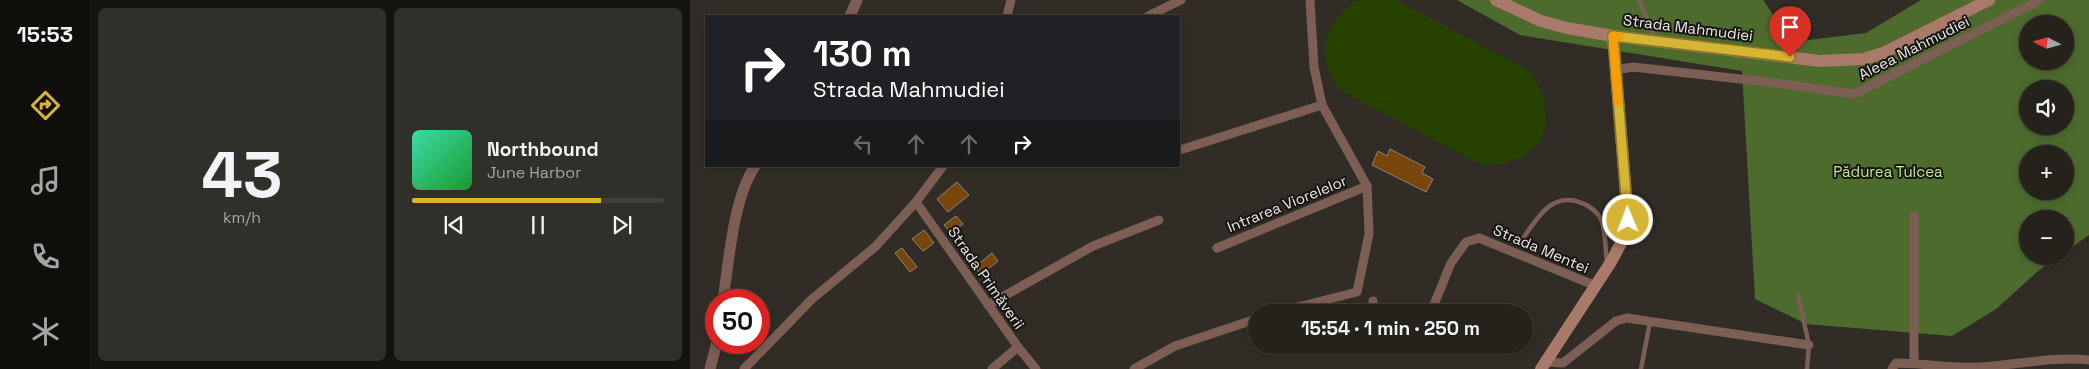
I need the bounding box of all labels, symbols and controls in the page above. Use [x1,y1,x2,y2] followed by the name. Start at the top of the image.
[1769,6,1811,57] pin
[1622,10,1754,45] street label: Strada Mahmudiei
[1855,11,1972,84] street label: Aleea Mahmudiei
[1776,13,1804,41] icon: arrive
[2019,15,2074,70] north arrow
[2019,15,2074,265] map controls
[17,20,73,48] text: 15:53
[813,32,912,76] text: 130 m
[730,35,795,100] icon: right
[813,75,1005,103] text: Strada Mahmudiei
[2019,80,2074,135] button: sound
[28,88,63,123] icon: directions
[849,130,877,158] icon: left
[902,130,930,158] icon: ahead
[955,130,983,158] icon: ahead
[1008,130,1036,158] icon: right
[202,133,282,216] text: 43
[487,137,599,162] text: Northbound
[2019,145,2074,200] button: +
[487,162,581,183] text: June Harbor
[1833,162,1943,181] park label: Pădurea Tulcea
[28,163,63,198] icon: music
[1224,171,1350,236] street label: Intrarea Viorelelor
[1601,193,1653,245] position arrow
[223,207,261,228] text: km/h
[2019,210,2074,265] button: −
[440,211,468,239] icon: previous
[524,211,552,239] icon: pause
[608,211,636,239] icon: next
[1490,220,1592,277] street label: Strada Mentei
[944,223,1029,333] street label: Strada Primăverii
[28,239,63,274] icon: phone
[705,289,770,354] speed limit sign: 50
[28,314,63,349] icon: climate
[1301,316,1480,341] text: 15:54 · 1 min · 250 m

